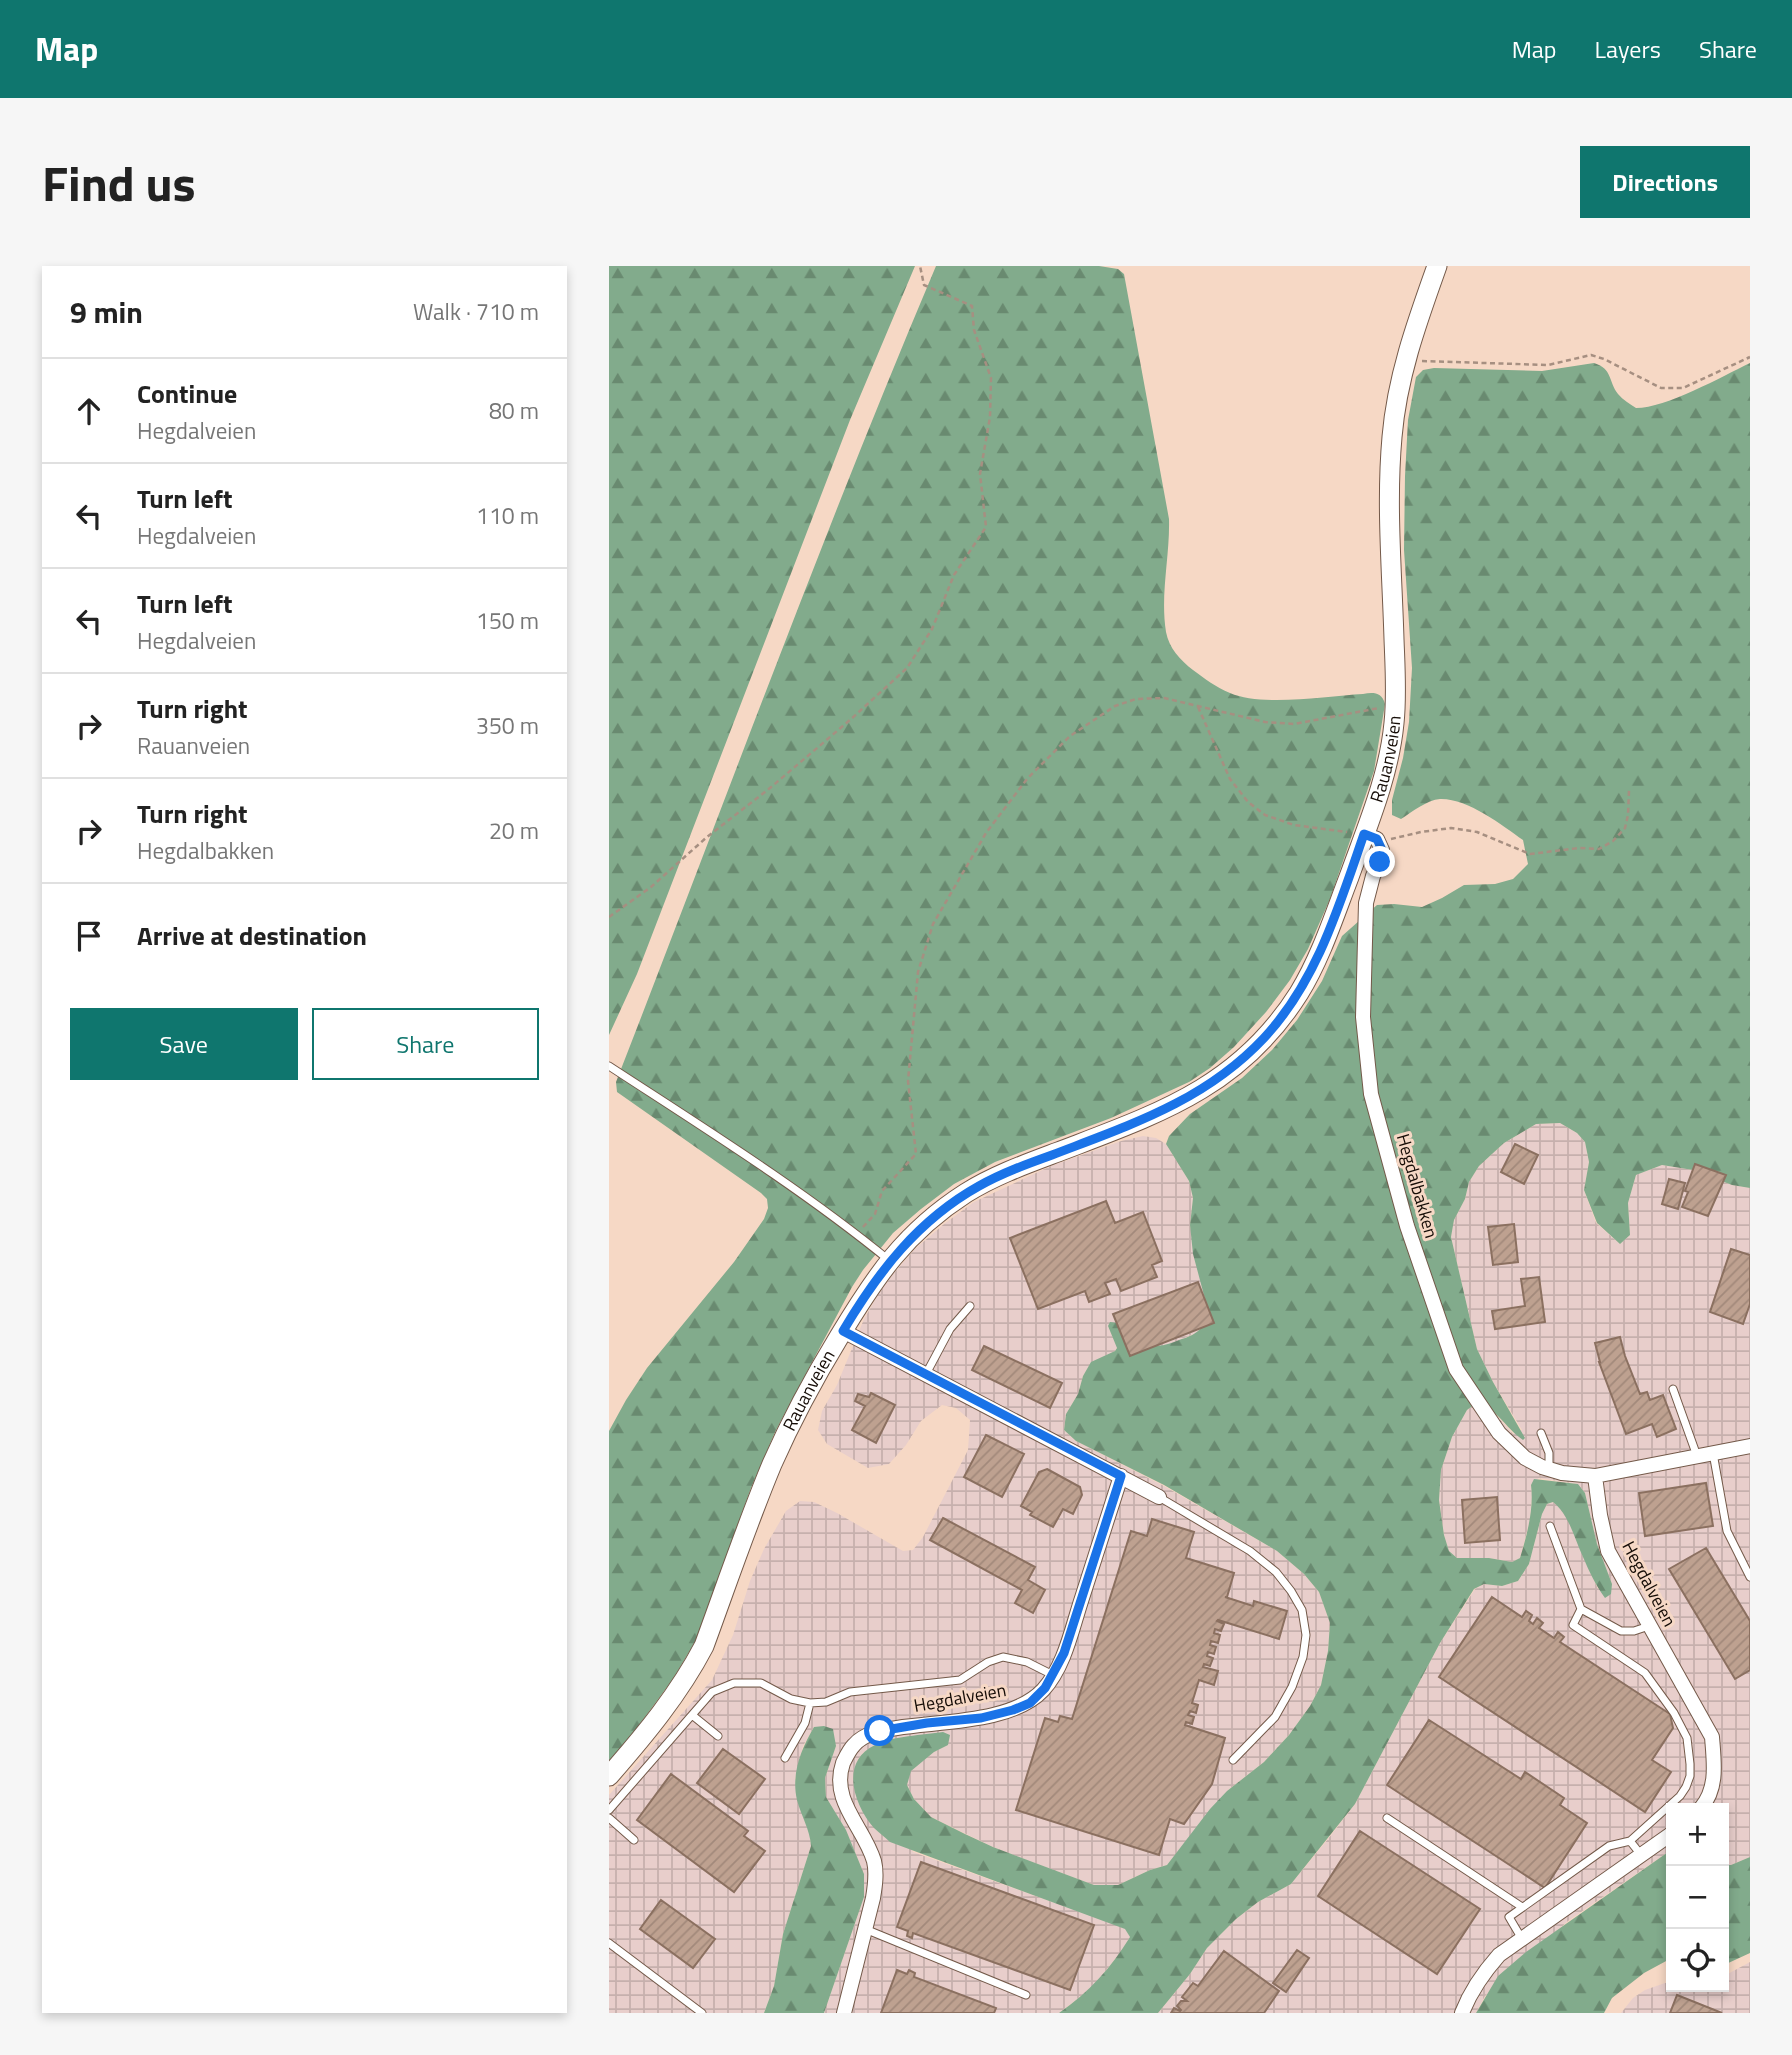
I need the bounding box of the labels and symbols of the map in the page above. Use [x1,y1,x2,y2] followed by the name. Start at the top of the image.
[1363,714,1408,806] street label: Rauanveien
[1364,846,1395,877] route end
[1390,1131,1445,1241] street label: Hegdalbakken
[775,1345,841,1435] street label: Rauanveien
[1616,1536,1683,1631] street label: Hegdalveien
[912,1676,1008,1719] street label: Hegdalveien
[864,1715,895,1746] route start

